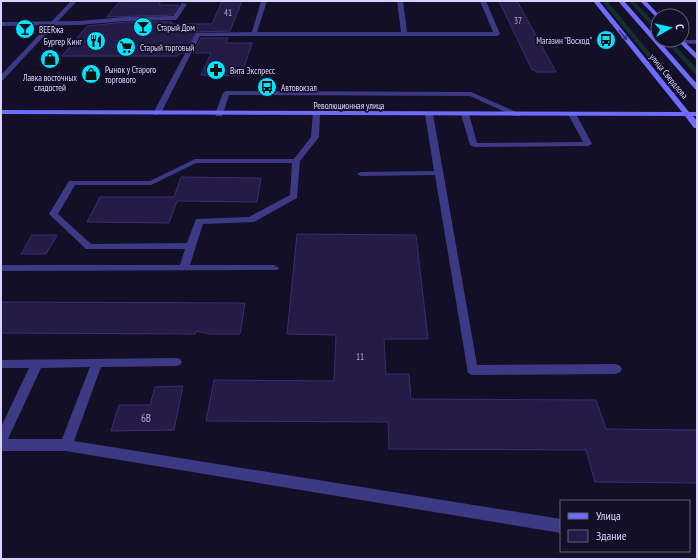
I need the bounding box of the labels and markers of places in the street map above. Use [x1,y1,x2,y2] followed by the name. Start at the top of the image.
[132,16,154,38] bar icon: Старый Дом
[14,18,36,40] bar icon: BEERжа
[157,22,195,33] place label: Старый Дом
[39,24,64,35] place label: BEERжа
[595,29,617,51] bus stop icon: Магазин "Восход"
[85,30,107,52] restaurant icon: Бургер Кинг
[536,35,592,46] place label: Магазин "Восход"
[44,36,82,47] place label: Бургер Кинг
[115,36,137,58] supermarket icon: Старый торговый
[140,42,194,53] place label: Старый торговый
[39,48,61,70] shop icon: Лавка восточных сладостей
[205,59,227,81] pharmacy icon: Вита Экспресс
[80,63,102,85] shop icon: Рынок у Старого торгового
[105,64,156,85] place label: Рынок у Старого торгового
[230,65,276,76] place label: Вита Экспресс
[22,72,77,93] place label: Лавка восточных сладостей
[256,76,278,98] bus stop icon: Автовокзал
[281,82,317,93] place label: Автовокзал

